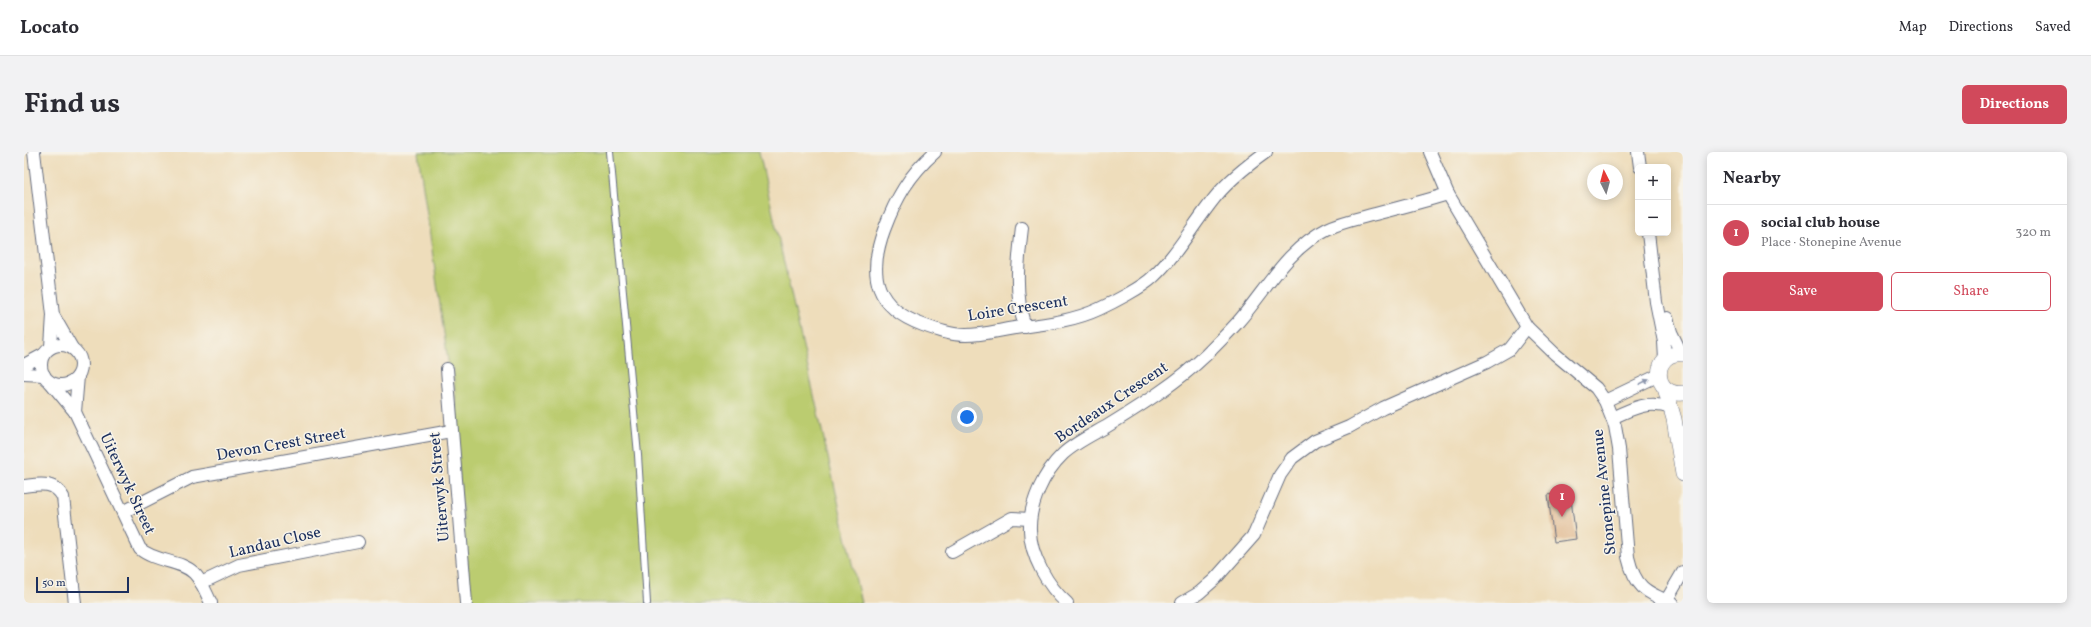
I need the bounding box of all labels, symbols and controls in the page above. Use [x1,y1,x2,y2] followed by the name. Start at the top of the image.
[20,15,79,41] text: Locato
[1899,18,1927,37] text: Map
[1949,18,2013,37] text: Directions
[2035,18,2071,37] text: Saved
[24,85,120,124] text: Find us
[1962,85,2067,124] button: Directions
[1587,164,1623,200] north arrow
[1635,164,1671,236] map controls
[1635,164,1671,200] button: +
[1723,167,1781,190] text: Nearby
[1635,200,1671,236] button: −
[1761,213,1880,234] text: social club house
[1733,224,1739,242] text: 1
[2016,224,2051,242] text: 320 m
[1761,234,1902,252] text: Place · Stonepine Avenue
[1723,272,1883,311] button: Save
[1891,272,2051,311] button: Share
[966,290,1070,328] street label: Loire Crescent
[1051,357,1173,449] street label: Bordeaux Crescent
[1638,379,1650,385] one-way arrow
[957,407,977,427] your location
[215,423,348,467] street label: Devon Crest Street
[1587,428,1623,556] street label: Stonepine Avenue
[94,429,160,539] street label: Uiterwyk Street
[424,431,456,543] street label: Uiterwyk Street
[1549,484,1575,517] pin: 1
[227,522,323,564] street label: Landau Close
[36,575,129,594] scale bar
[42,576,66,591] text: 50 m

